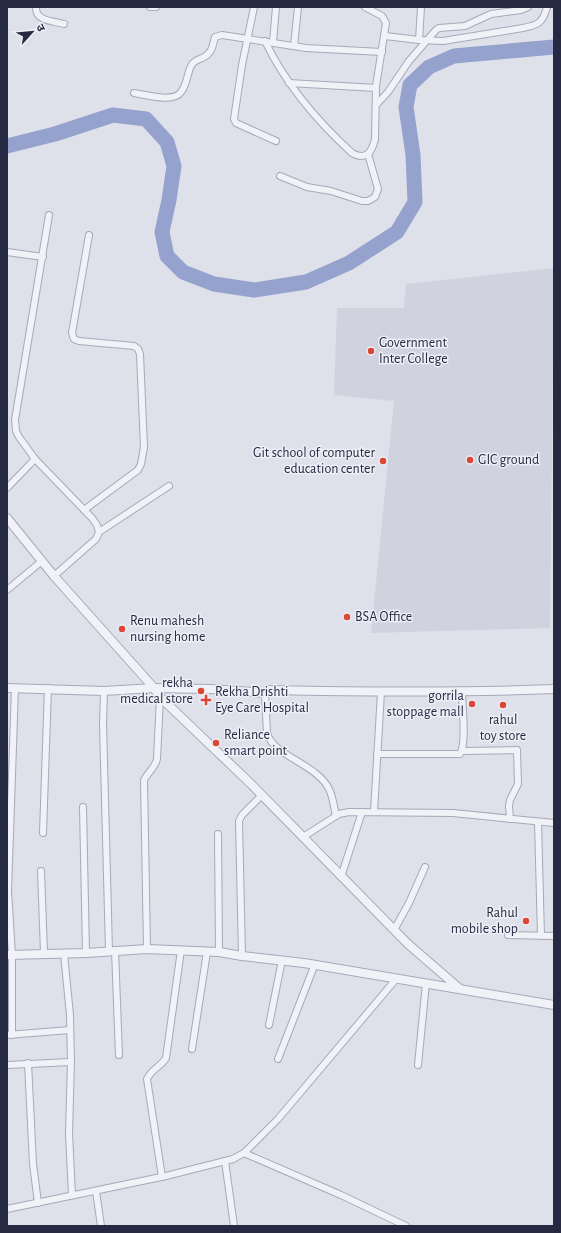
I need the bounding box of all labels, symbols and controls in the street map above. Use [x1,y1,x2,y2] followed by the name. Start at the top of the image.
[12,12,52,52] north arrow
[34,22,47,34] text: उ
[379,336,448,366] place label: Government Inter College
[366,346,376,356] marker: Government Inter College
[253,446,375,476] place label: Git school of computer education center
[478,453,539,467] place label: GIC ground
[465,455,475,465] marker: GIC ground
[378,456,388,466] marker: Git school of computer education center
[355,610,412,624] place label: BSA Office
[342,612,352,622] marker: BSA Office
[130,614,205,644] place label: Renu mahesh nursing home
[117,624,127,634] marker: Renu mahesh nursing home
[120,676,194,706] place label: rekha medical store
[215,685,309,715] place label: Rekha Drishti Eye Care Hospital
[196,686,206,696] marker: rekha medical store
[387,689,465,719] place label: gorrila stoppage mall
[200,694,212,706] marker: Rekha Drishti Eye Care Hospital
[467,699,477,709] marker: gorrila stoppage mall
[498,700,508,710] marker: rahul toy store
[480,713,526,743] place label: rahul toy store
[224,728,288,758] place label: Reliance smart point
[211,738,221,748] marker: Reliance smart point
[451,906,518,936] place label: Rahul mobile shop
[521,916,531,926] marker: Rahul mobile shop

